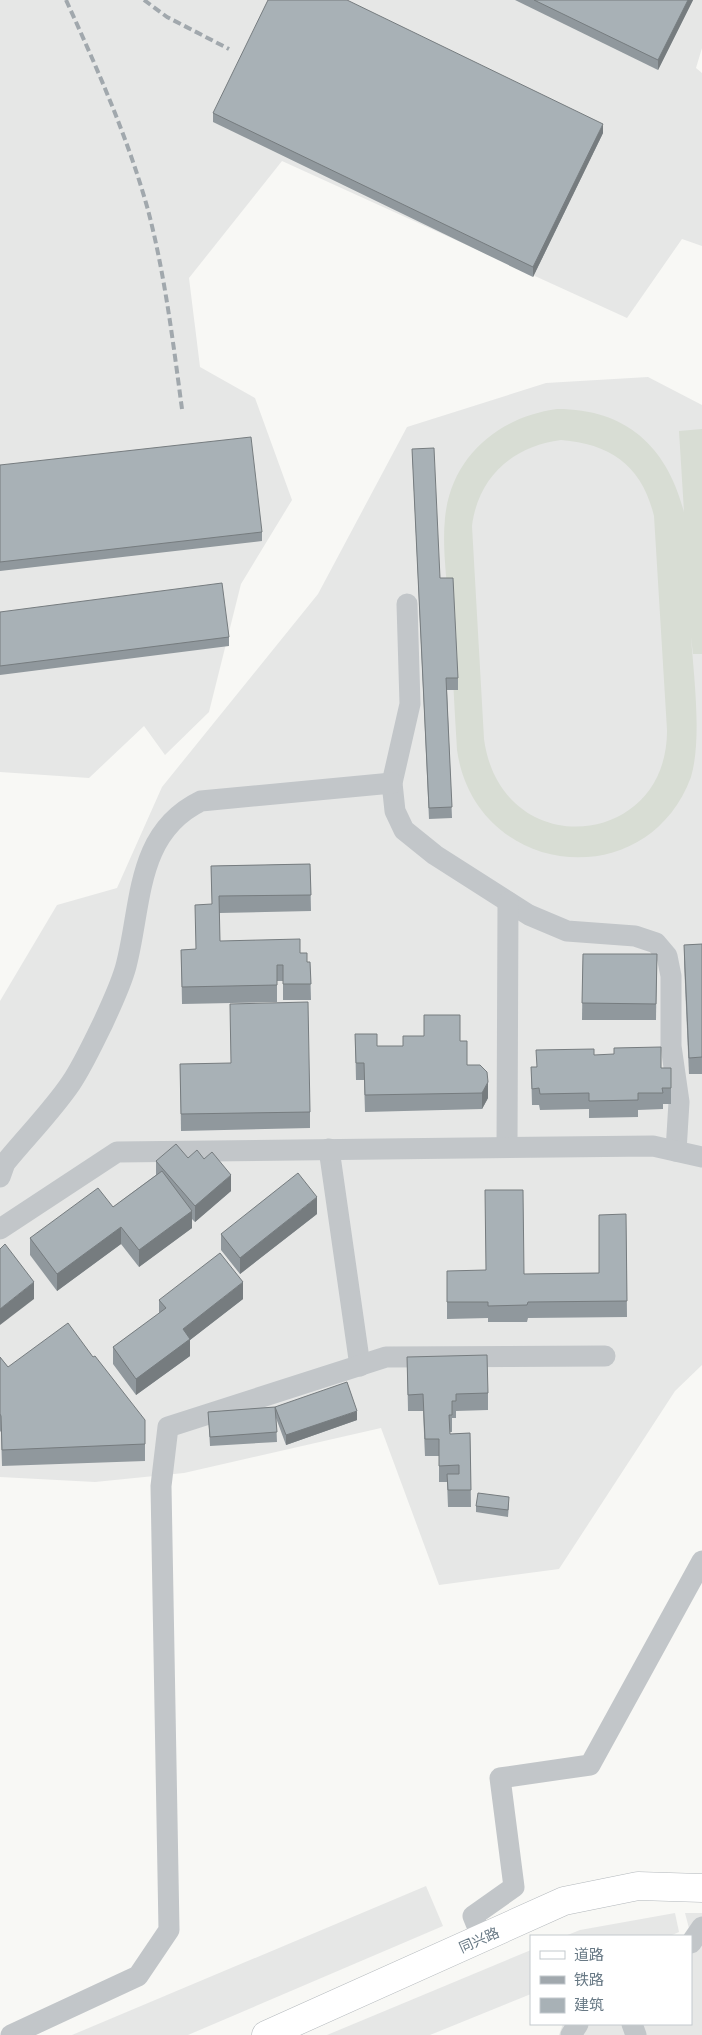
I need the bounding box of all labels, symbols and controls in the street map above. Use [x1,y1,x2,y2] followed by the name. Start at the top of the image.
[456,1923,502,1957] street label: 同兴路
[530,1935,692,2025] legend
[574,1945,604,1964] text: 道路
[574,1970,604,1989] text: 铁路
[574,1995,604,2014] text: 建筑

